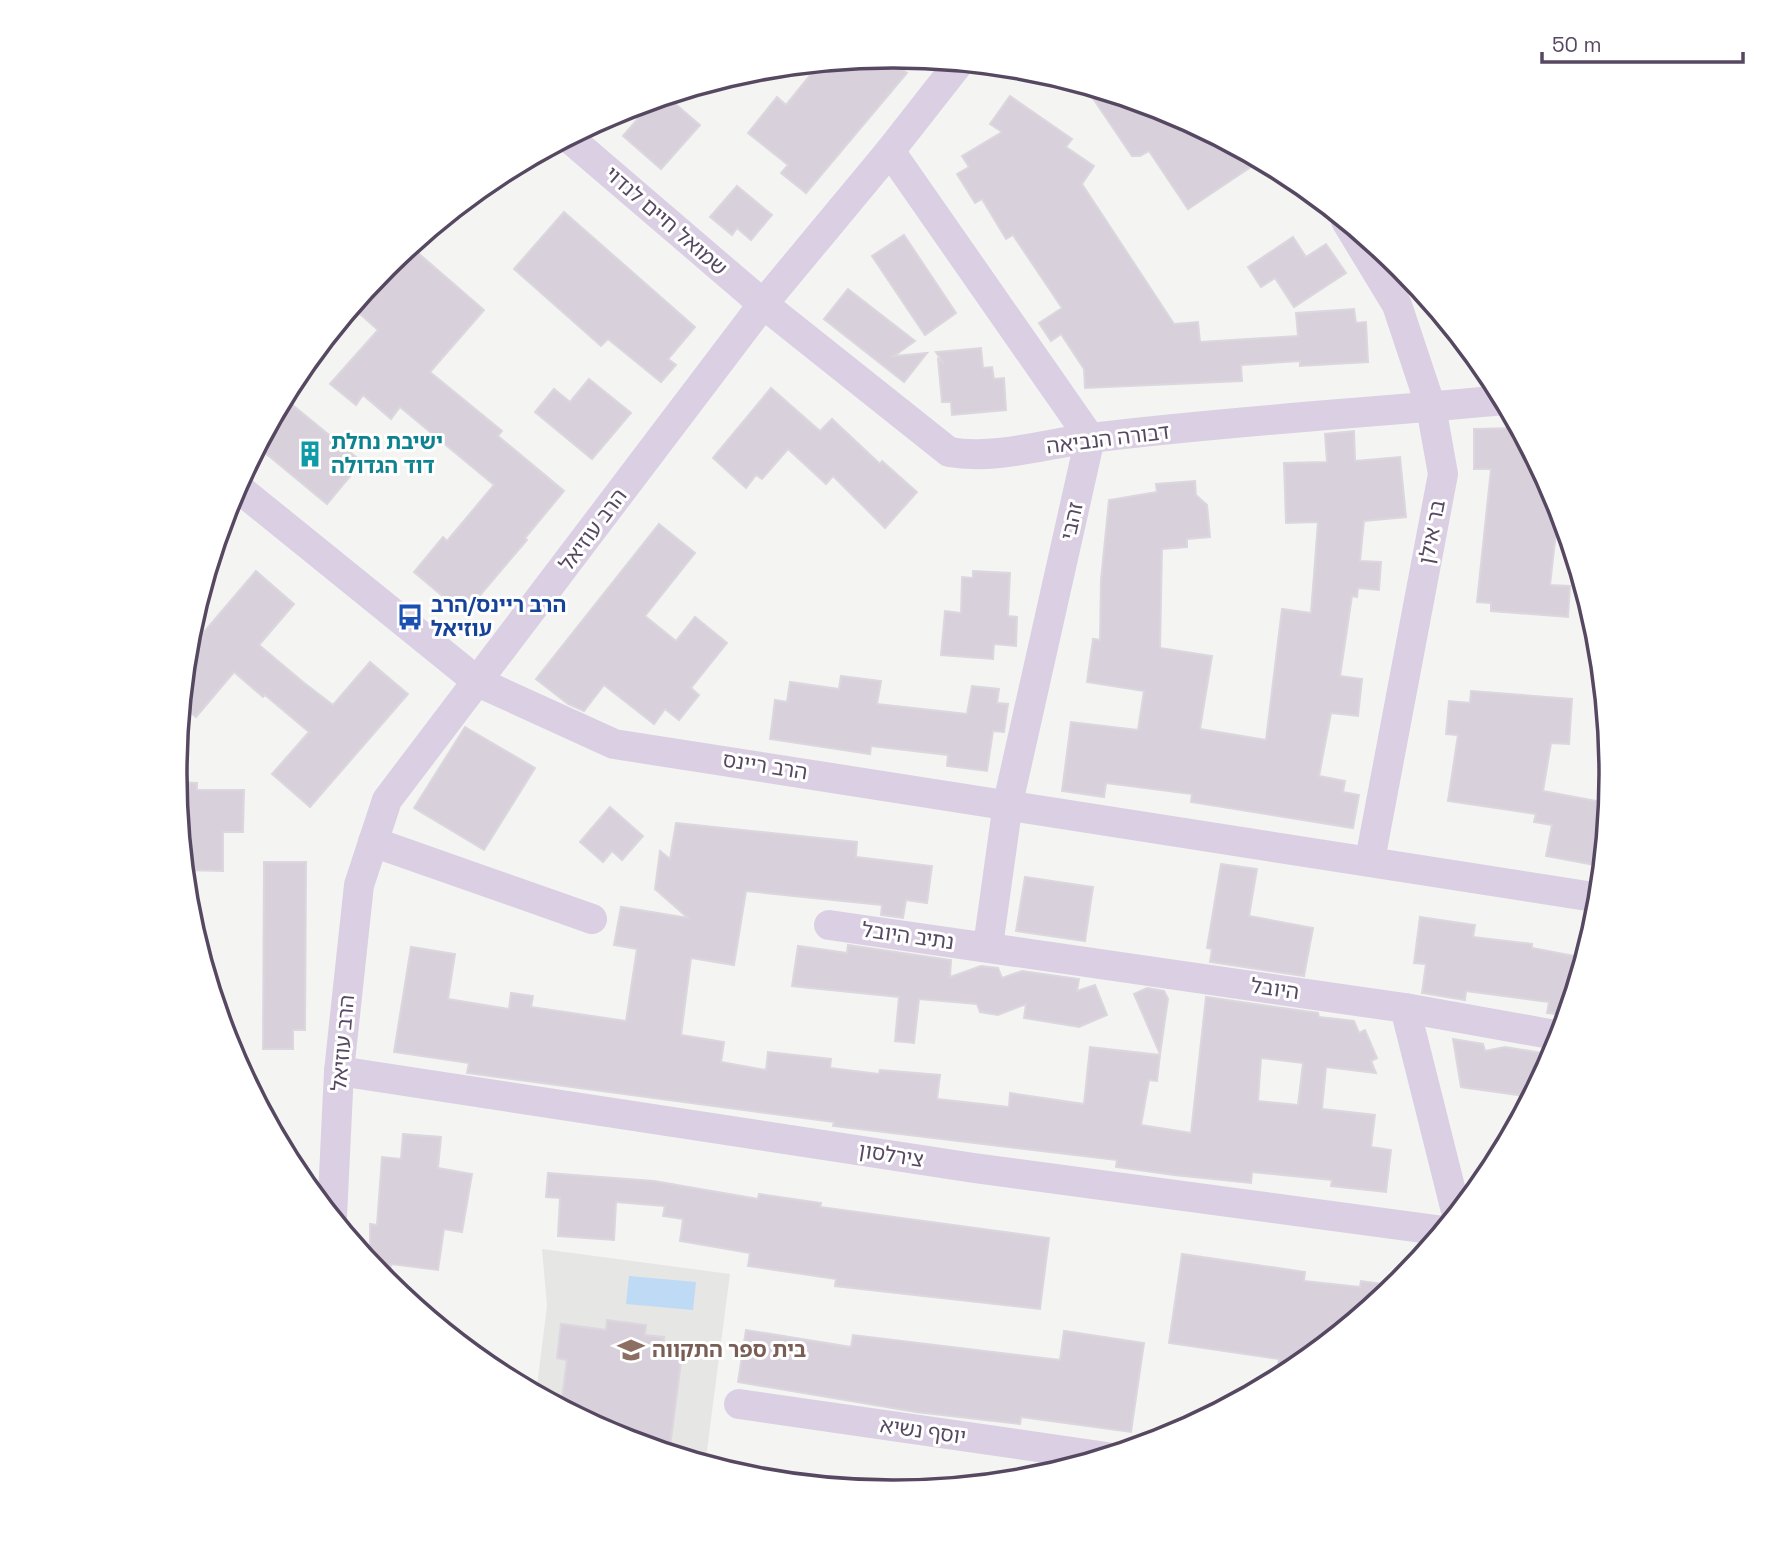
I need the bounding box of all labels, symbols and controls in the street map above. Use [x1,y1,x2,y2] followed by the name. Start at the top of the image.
[1542,21,1743,65] scale bar
[1552,31,1602,58] text: 50 m
[600,160,733,281] street label: שמואל חיים לנדוי
[1045,418,1171,459] street label: דבורה הנביאה
[331,428,443,479] place label: ישיבת נחלת דוד הגדולה
[295,439,325,469] building icon: ישיבת נחלת דוד הגדולה
[553,483,632,576] street label: הרב עוזיאל
[1412,498,1451,566] street label: בר אילן
[1054,499,1089,543] street label: זהבי
[431,591,566,642] place label: הרב ריינס/הרב עוזיאל
[395,602,425,632] bus stop icon: הרב ריינס/הרב עוזיאל
[721,745,809,786] street label: הרב ריינס
[860,916,956,955] street label: נתיב היובל
[1249,972,1301,1005] street label: היובל
[325,994,360,1092] street label: הרב עוזיאל
[857,1136,925,1173] street label: צירלסון
[616,1335,646,1365] school or university icon: בית ספר התקווה
[652,1336,806,1363] place label: בית ספר התקווה
[878,1411,968,1450] street label: יוסף נשיא

